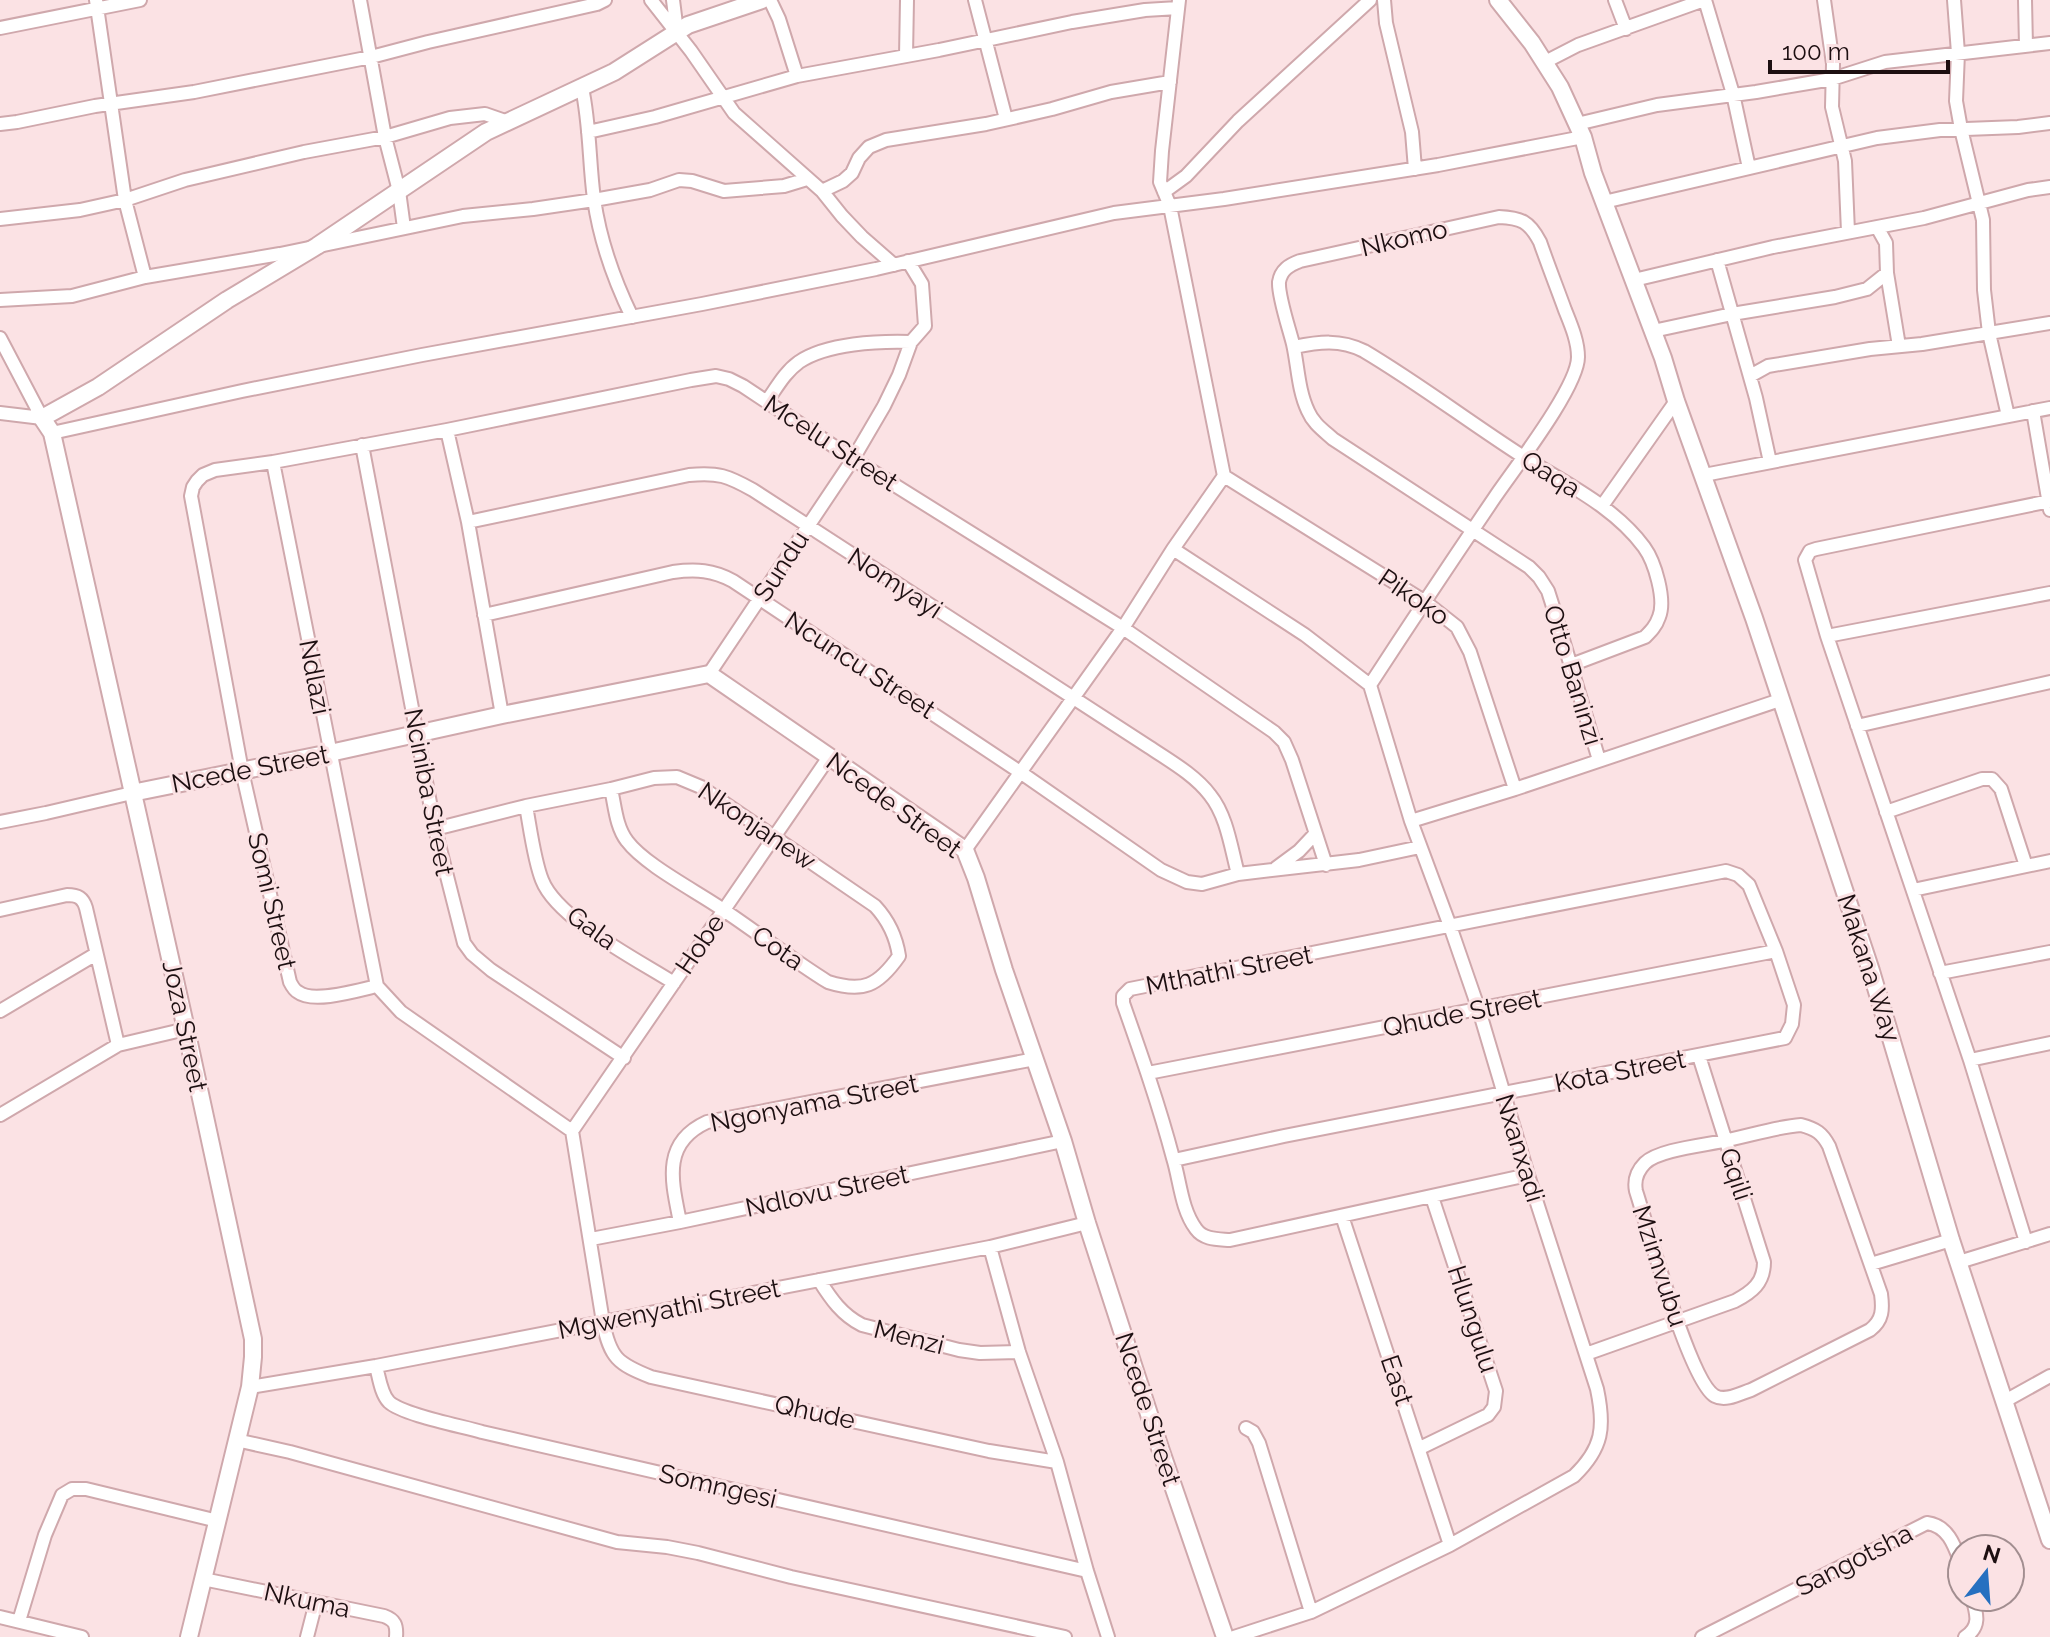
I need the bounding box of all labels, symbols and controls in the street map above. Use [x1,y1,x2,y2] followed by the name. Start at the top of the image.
[1770,24,1948,74] scale bar
[1782,37,1850,66] text: 100 m
[1358,213,1450,263] street label: Nkomo
[759,389,904,497] street label: Mcelu Street
[1516,444,1586,504] street label: Qaqa
[747,525,815,607] street label: Sundu
[842,541,948,625] street label: Nomyayi
[1373,562,1455,632] street label: Pikoko
[1537,601,1609,749] street label: Otto Baninzi
[779,605,941,725] street label: Ncuncu Street
[293,637,337,717] street label: Ndlazi
[398,706,460,878] street label: Nciniba Street
[169,739,331,799] street label: Ncede Street
[821,746,968,864] street label: Ncede Street
[693,776,821,876] street label: Nkonjanew
[242,830,302,973] street label: Somi Street
[1831,890,1907,1046] street label: Makana Way
[561,900,623,956] street label: Gala
[669,908,731,980] street label: Hobe
[746,920,810,976] street label: Cota
[1143,939,1315,1001] street label: Mthathi Street
[156,958,214,1095] street label: Joza Street
[1380,983,1544,1043] street label: Qhude Street
[1552,1044,1688,1098] street label: Kota Street
[708,1068,921,1138] street label: Ngonyama Street
[1489,1090,1551,1206] street label: Nxanxadi
[1714,1144,1758,1204] street label: Gqili
[743,1159,912,1223] street label: Ndlovu Street
[1626,1202,1694,1330] street label: Mzimvubu
[1442,1262,1504,1376] street label: Hlungulu
[555,1273,783,1345] street label: Mgwenyathi Street
[871,1314,947,1360] street label: Menzi
[1109,1329,1187,1490] street label: Ncede Street
[1374,1351,1420,1409] street label: East
[772,1389,858,1435] street label: Qhude
[656,1458,780,1514] street label: Somngesi
[1791,1518,1917,1602] street label: Sangotsha
[1946,1533,2026,1613] north arrow
[1980,1539,2004,1569] text: N
[261,1576,353,1624] street label: Nkuma

